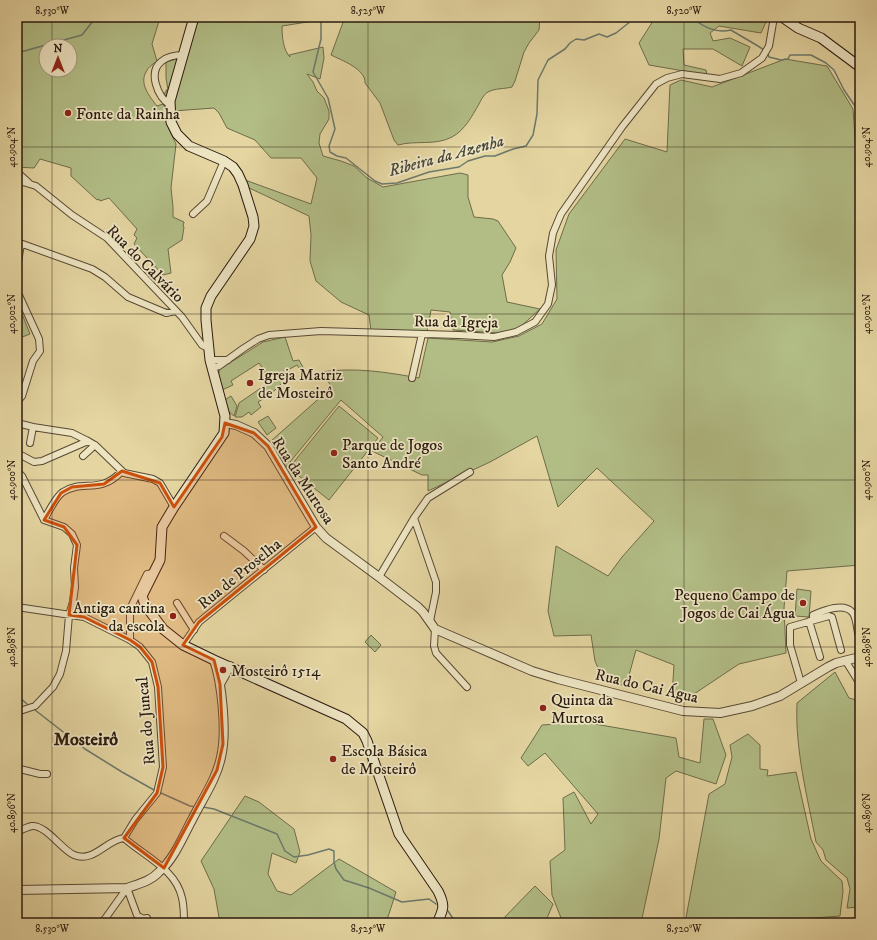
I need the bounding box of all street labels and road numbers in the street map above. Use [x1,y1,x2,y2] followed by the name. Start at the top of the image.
[102,221,188,307] street label: Rua do Calvário
[414,311,499,333] street label: Rua da Igreja
[268,433,339,528] street label: Rua da Murtosa
[194,534,286,614] street label: Rua de Proselha
[593,664,701,708] street label: Rua do Cai Água
[132,676,160,766] street label: Rua do Juncal

